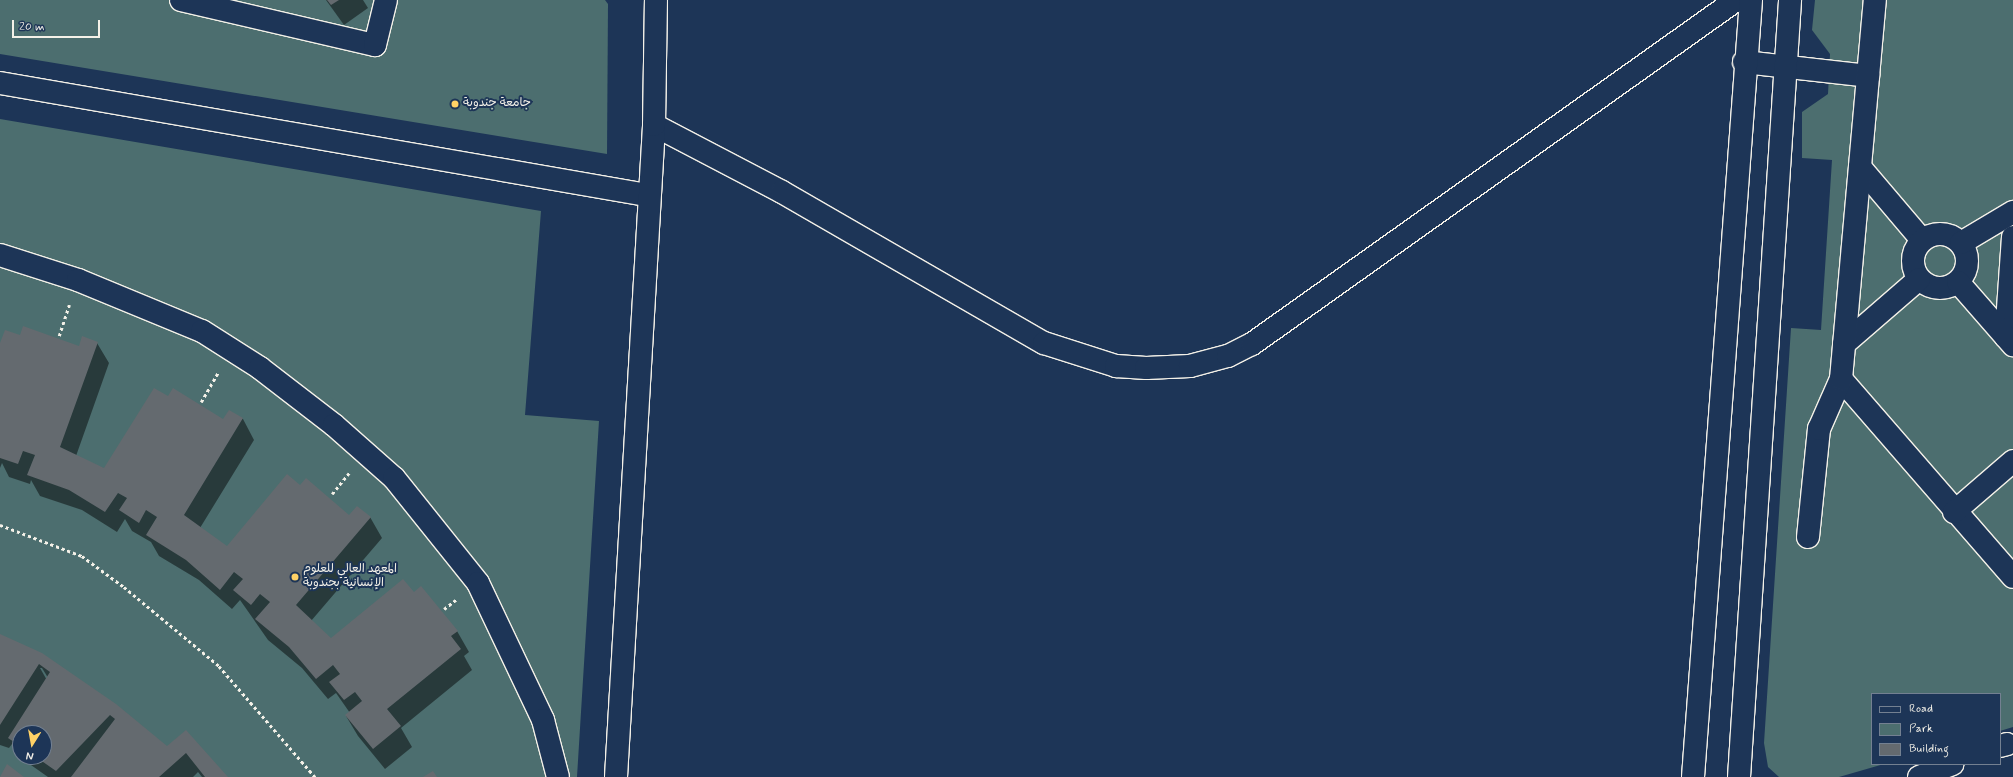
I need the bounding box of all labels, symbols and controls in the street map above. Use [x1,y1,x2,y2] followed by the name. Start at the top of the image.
[14,12,102,38] scale bar
[19,19,45,35] text: 20 m
[463,97,531,111] place label: جامعة جندوبة
[450,99,460,109] marker: جامعة جندوبة
[303,563,397,591] place label: المعهد العالي للعلوم الإنسانية بجندوبة
[290,572,300,582] marker: المعهد العالي للعلوم الإنسانية بجندوبة
[1871,693,2001,765] legend
[1909,701,1933,717] text: Road
[1909,721,1933,737] text: Park
[12,725,52,765] north arrow
[1909,741,1949,757] text: Building
[25,748,35,763] text: N

